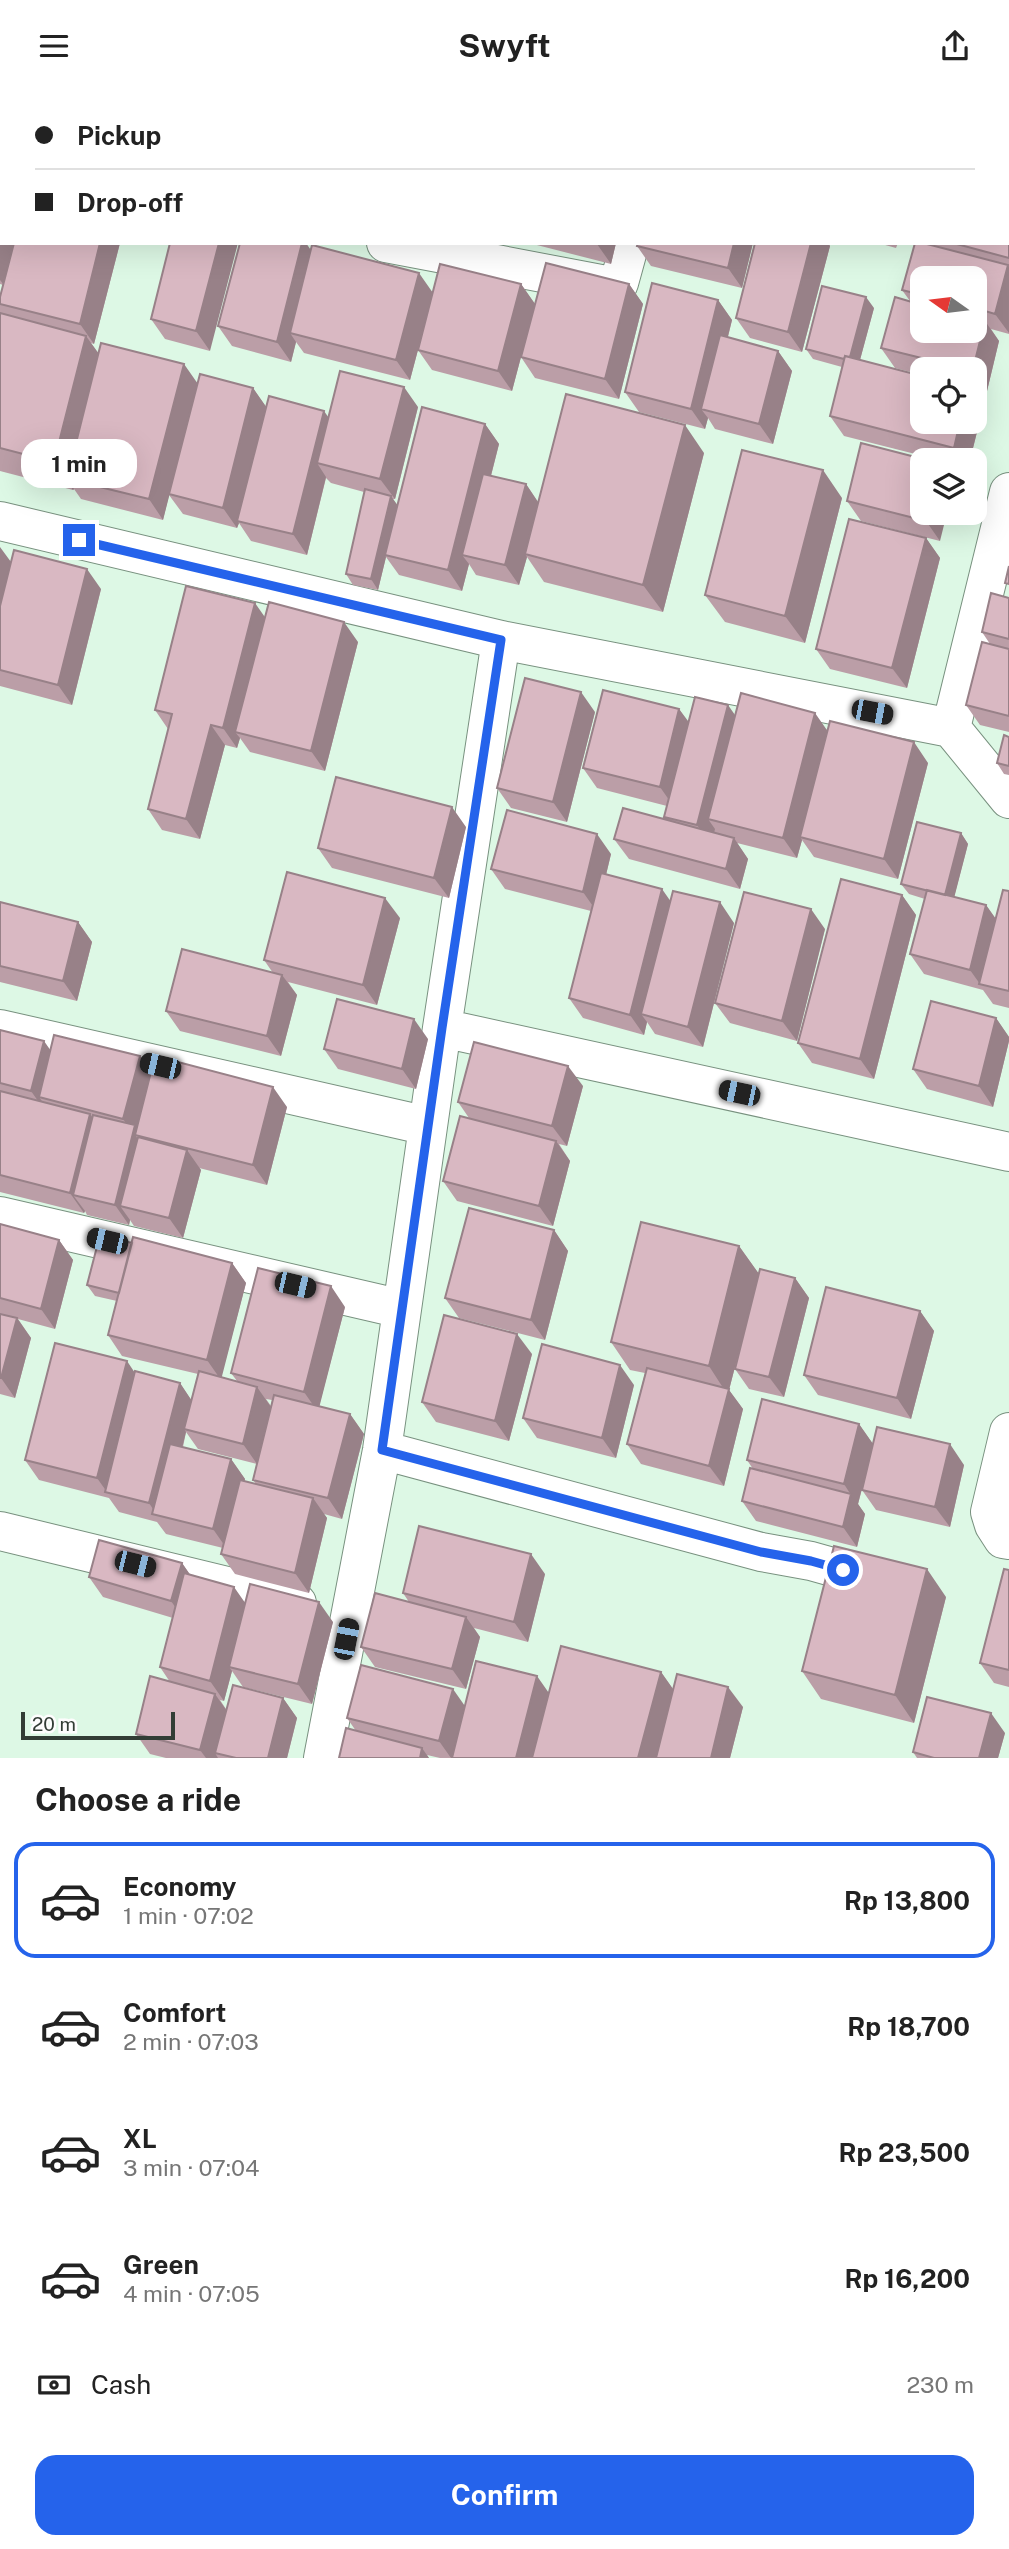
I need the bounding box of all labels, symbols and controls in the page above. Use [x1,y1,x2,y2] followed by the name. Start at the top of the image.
[35,27,73,65] icon: menu
[458,27,551,64] text: Swyft
[936,27,974,65] icon: share
[77,120,161,151] text: Pickup
[77,187,183,218] text: Drop-off
[910,266,987,343] north arrow
[910,266,987,525] map controls
[910,357,987,434] button: locate
[21,439,137,487] callout: 1 min
[910,448,987,525] button: layers
[51,450,107,477] text: 1 min
[63,524,95,556] route end
[850,698,895,726] car
[138,1051,183,1081] car
[717,1078,762,1108] car
[85,1226,130,1256] car
[273,1270,318,1300] car
[113,1549,158,1579] car
[827,1554,859,1586] route start
[332,1616,361,1662] car
[21,1709,175,1741] scale bar
[32,1713,76,1735] text: 20 m
[35,1781,241,1818] text: Choose a ride
[39,1869,102,1932] icon: car
[123,1871,236,1902] text: Economy
[844,1885,970,1916] text: Rp 13,800
[123,1902,254,1929] text: 1 min · 07:02
[39,1995,102,2058] icon: car
[123,1997,226,2028] text: Comfort
[847,2011,970,2042] text: Rp 18,700
[123,2028,259,2055] text: 2 min · 07:03
[39,2121,102,2184] icon: car
[123,2123,157,2154] text: XL
[838,2137,970,2168] text: Rp 23,500
[123,2154,260,2181] text: 3 min · 07:04
[39,2247,102,2310] icon: car
[123,2249,199,2280] text: Green
[844,2263,970,2294] text: Rp 16,200
[123,2280,260,2307] text: 4 min · 07:05
[35,2366,73,2404] icon: cash
[91,2369,151,2400] text: Cash
[906,2371,974,2398] text: 230 m
[35,2455,974,2535] button: Confirm

